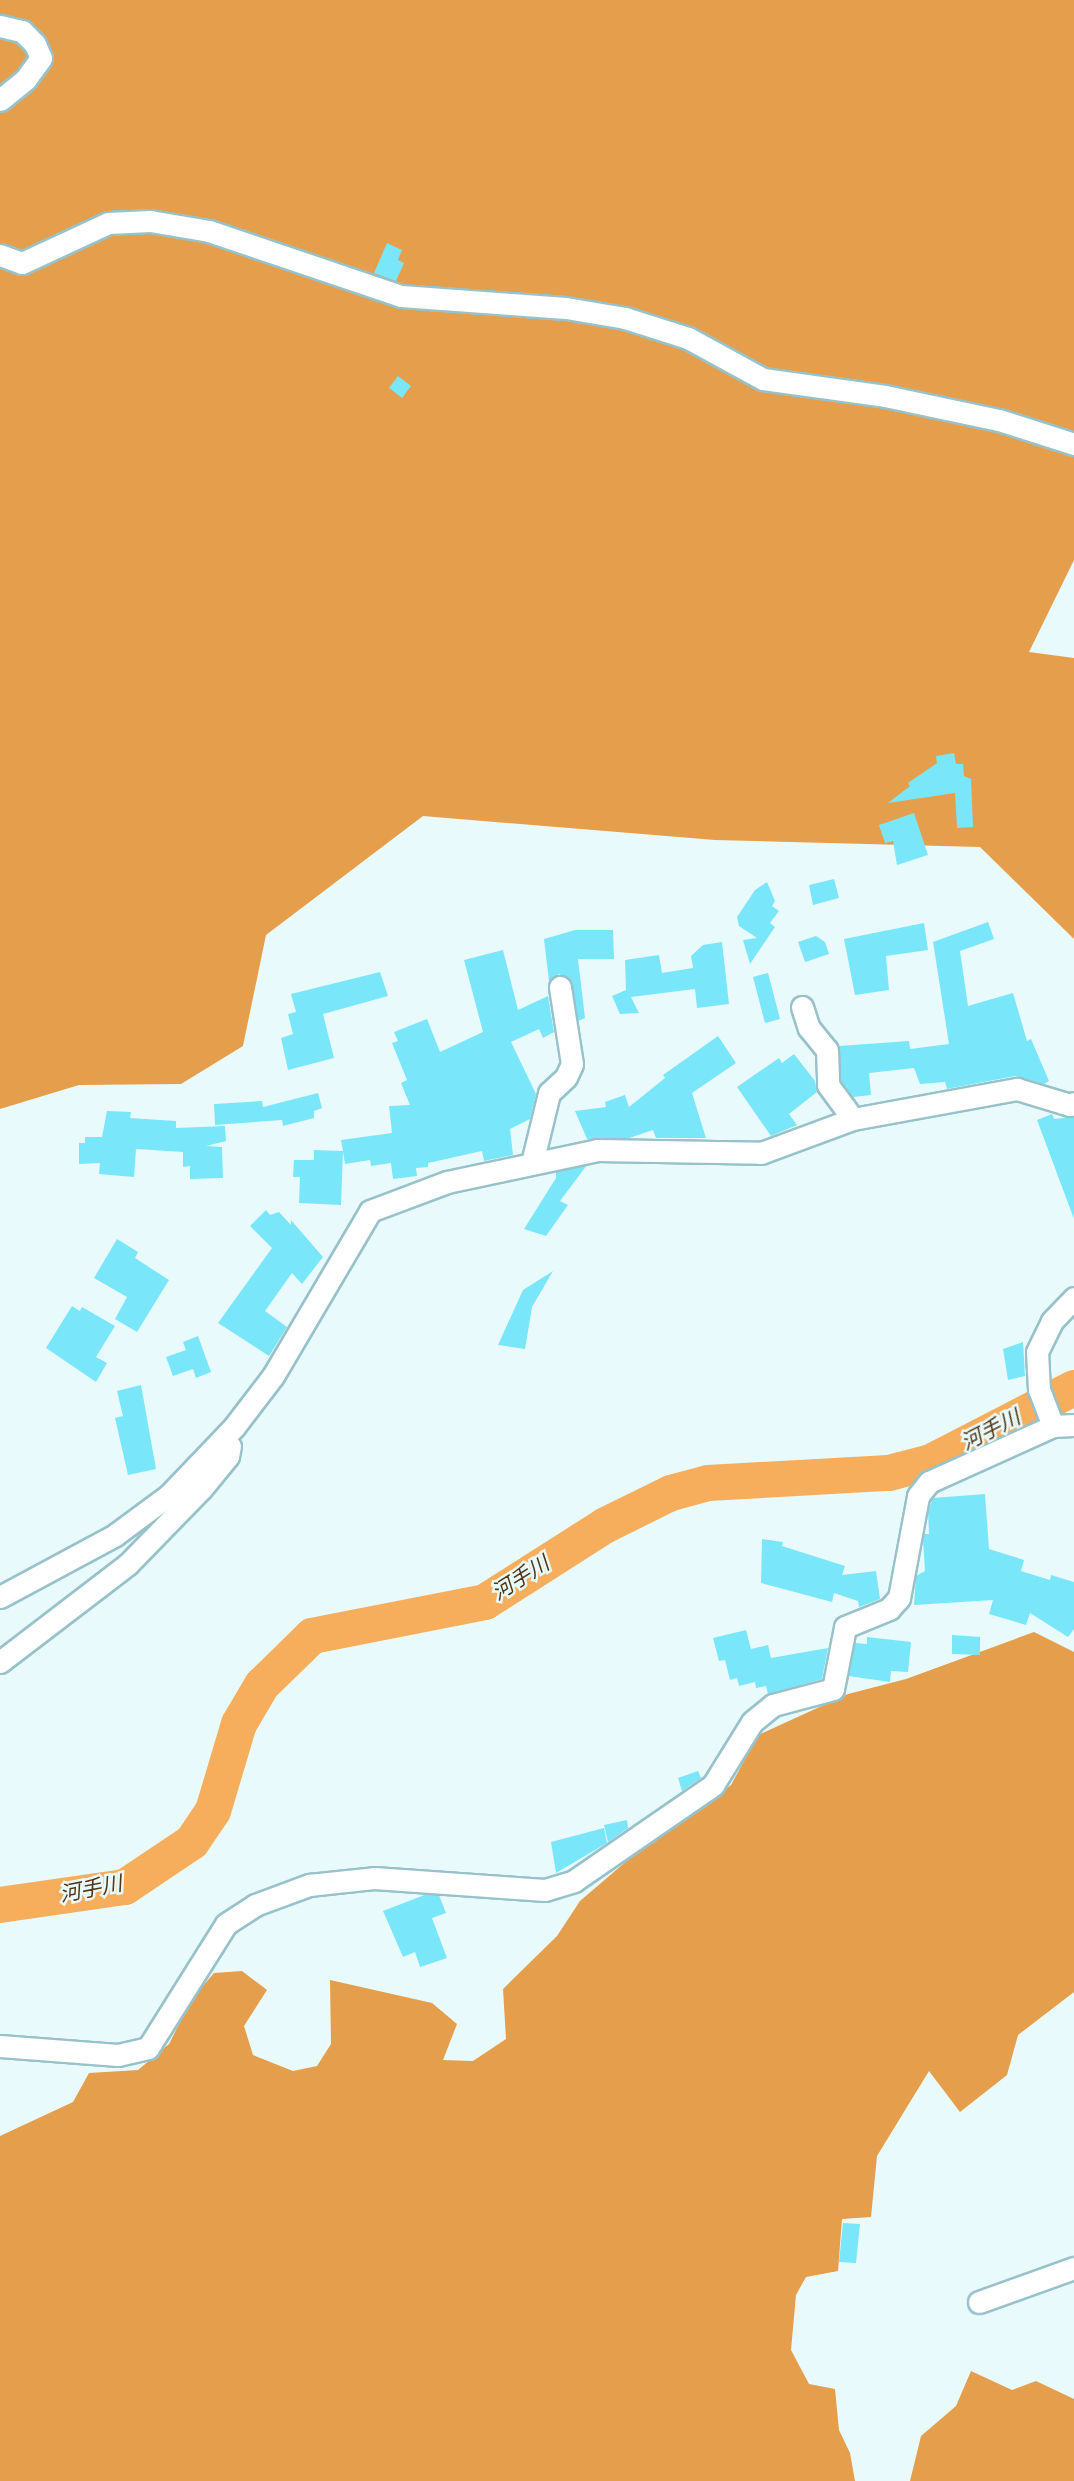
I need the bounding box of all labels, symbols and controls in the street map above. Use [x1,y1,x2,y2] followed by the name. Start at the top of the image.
[957,1405,1025,1457] water label: 河手川
[488,1552,554,1606] water label: 河手川
[58,1872,124,1908] water label: 河手川

